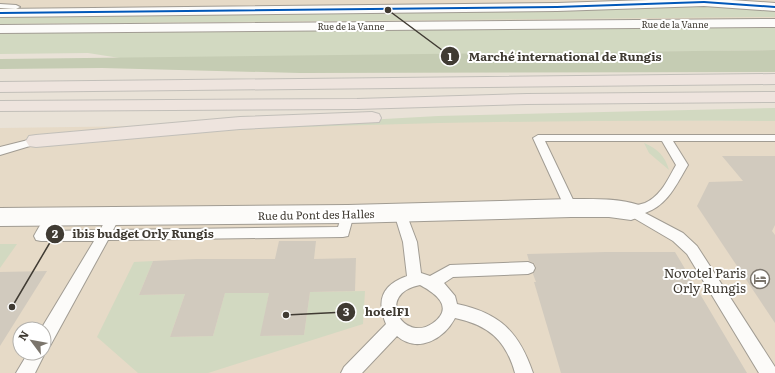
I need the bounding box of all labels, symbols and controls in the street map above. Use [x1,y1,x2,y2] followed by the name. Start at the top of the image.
[641,17,709,31] street label: Rue de la Vanne
[317,19,385,33] street label: Rue de la Vanne
[440,44,669,68] callout: Marché international de Rungis
[448,47,453,65] text: 1
[468,47,662,65] text: Marché international de Rungis
[257,205,375,223] street label: Rue du Pont des Halles
[45,222,222,246] callout: ibis budget Orly Rungis
[52,224,59,242] text: 2
[72,224,214,242] text: ibis budget Orly Rungis
[664,263,746,297] place label: Novotel Paris Orly Rungis
[749,268,771,290] hotel icon: Novotel Paris Orly Rungis
[336,300,417,324] callout: hotelF1
[343,302,350,320] text: 3
[365,302,409,320] text: hotelF1
[12,321,52,361] north arrow
[13,327,32,343] text: N

